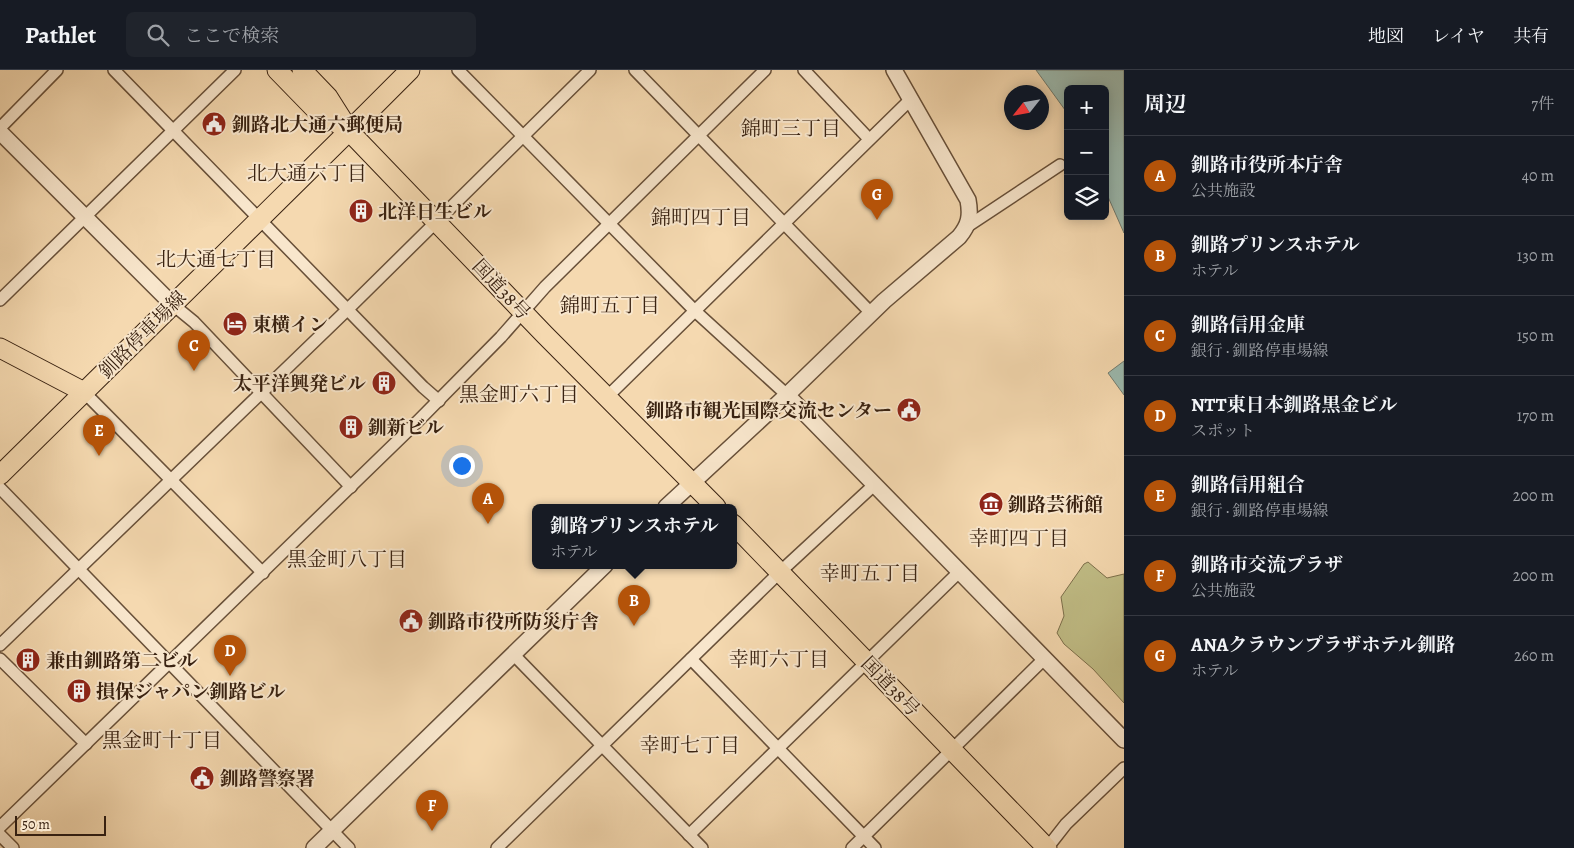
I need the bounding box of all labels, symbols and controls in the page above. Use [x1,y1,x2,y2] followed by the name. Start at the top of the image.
[126,12,476,57] search box
[25,19,96,51] text: Pathlet
[144,21,172,49] icon: search
[184,23,279,49] text: ここで検索
[1368,24,1404,48] text: 地図
[1432,24,1485,48] text: レイヤ
[1513,24,1549,48] text: 共有
[1004,85,1049,130] north arrow
[1064,85,1109,220] map controls
[1064,85,1109,130] button: +
[1144,90,1186,118] text: 周辺
[1531,93,1554,115] text: 7件
[201,111,227,137] public building icon: 釧路北大通六郵便局
[232,112,403,138] place label: 釧路北大通六郵便局
[741,115,841,142] district label: 錦町三丁目
[1064,130,1109,175] button: −
[1191,152,1343,178] text: 釧路市役所本庁舎
[247,160,367,187] district label: 北大通六丁目
[1155,165,1165,187] text: A
[1522,165,1554,187] text: 40 m
[1064,175,1109,220] button: layers
[861,179,893,220] pin: G
[1191,180,1255,202] text: 公共施設
[348,198,374,224] building icon: 北洋日生ビル
[378,199,492,225] place label: 北洋日生ビル
[651,204,751,231] district label: 錦町四丁目
[1191,232,1360,258] text: 釧路プリンスホテル
[1155,245,1165,267] text: B
[1517,245,1554,267] text: 130 m
[156,246,276,273] district label: 北大通七丁目
[466,254,536,326] street label: 国道38号
[1191,260,1238,282] text: ホテル
[93,285,192,384] street label: 釧路停車場線
[560,292,660,319] district label: 錦町五丁目
[222,311,248,337] hotel icon: 東横イン
[252,312,328,338] place label: 東横イン
[1191,312,1305,338] text: 釧路信用金庫
[1155,325,1165,347] text: C
[1517,325,1554,347] text: 150 m
[178,330,210,371] pin: C
[1191,340,1329,362] text: 銀行 · 釧路停車場線
[371,370,397,396] building icon: 太平洋興発ビル
[233,371,366,397] place label: 太平洋興発ビル
[459,381,579,408] district label: 黒金町六丁目
[1191,392,1398,418] text: NTT東日本釧路黒金ビル
[896,397,922,423] public building icon: 釧路市観光国際交流センター
[646,398,892,424] place label: 釧路市観光国際交流センター
[1154,405,1166,427] text: D
[1517,405,1554,427] text: 170 m
[338,414,364,440] building icon: 釧新ビル
[83,415,115,456] pin: E
[368,415,444,441] place label: 釧新ビル
[1191,420,1255,442] text: スポット
[449,453,475,479] your location
[1191,472,1305,498] text: 釧路信用組合
[472,483,504,524] pin: A
[1155,485,1165,507] text: E
[1513,485,1554,507] text: 200 m
[978,491,1004,517] museum icon: 釧路芸術館
[1008,492,1103,518] place label: 釧路芸術館
[1191,500,1329,522] text: 銀行 · 釧路停車場線
[532,504,737,569] popup
[550,513,719,539] text: 釧路プリンスホテル
[969,525,1069,552] district label: 幸町四丁目
[550,541,597,563] text: ホテル
[287,546,407,573] district label: 黒金町八丁目
[1191,552,1343,578] text: 釧路市交流プラザ
[820,560,920,587] district label: 幸町五丁目
[1156,565,1164,587] text: F
[1513,565,1554,587] text: 200 m
[1191,580,1255,602] text: 公共施設
[618,585,650,626] pin: B
[398,608,424,634] public building icon: 釧路市役所防災庁舎
[428,609,599,635] place label: 釧路市役所防災庁舎
[1191,632,1455,658] text: ANAクラウンプラザホテル釧路
[214,635,246,676] pin: D
[1155,645,1165,667] text: G
[1514,645,1554,667] text: 260 m
[729,646,829,673] district label: 幸町六丁目
[15,647,41,673] building icon: 兼由釧路第二ビル
[46,648,198,674] place label: 兼由釧路第二ビル
[855,651,925,722] street label: 国道38号
[1191,660,1238,682] text: ホテル
[66,678,92,704] building icon: 損保ジャパン釧路ビル
[96,679,286,705] place label: 損保ジャパン釧路ビル
[102,727,222,754] district label: 黒金町十丁目
[640,732,740,759] district label: 幸町七丁目
[189,765,215,791] public building icon: 釧路警察署
[220,766,315,792] place label: 釧路警察署
[416,790,448,831] pin: F
[15,813,106,836] scale bar
[22,815,50,834] text: 50 m

